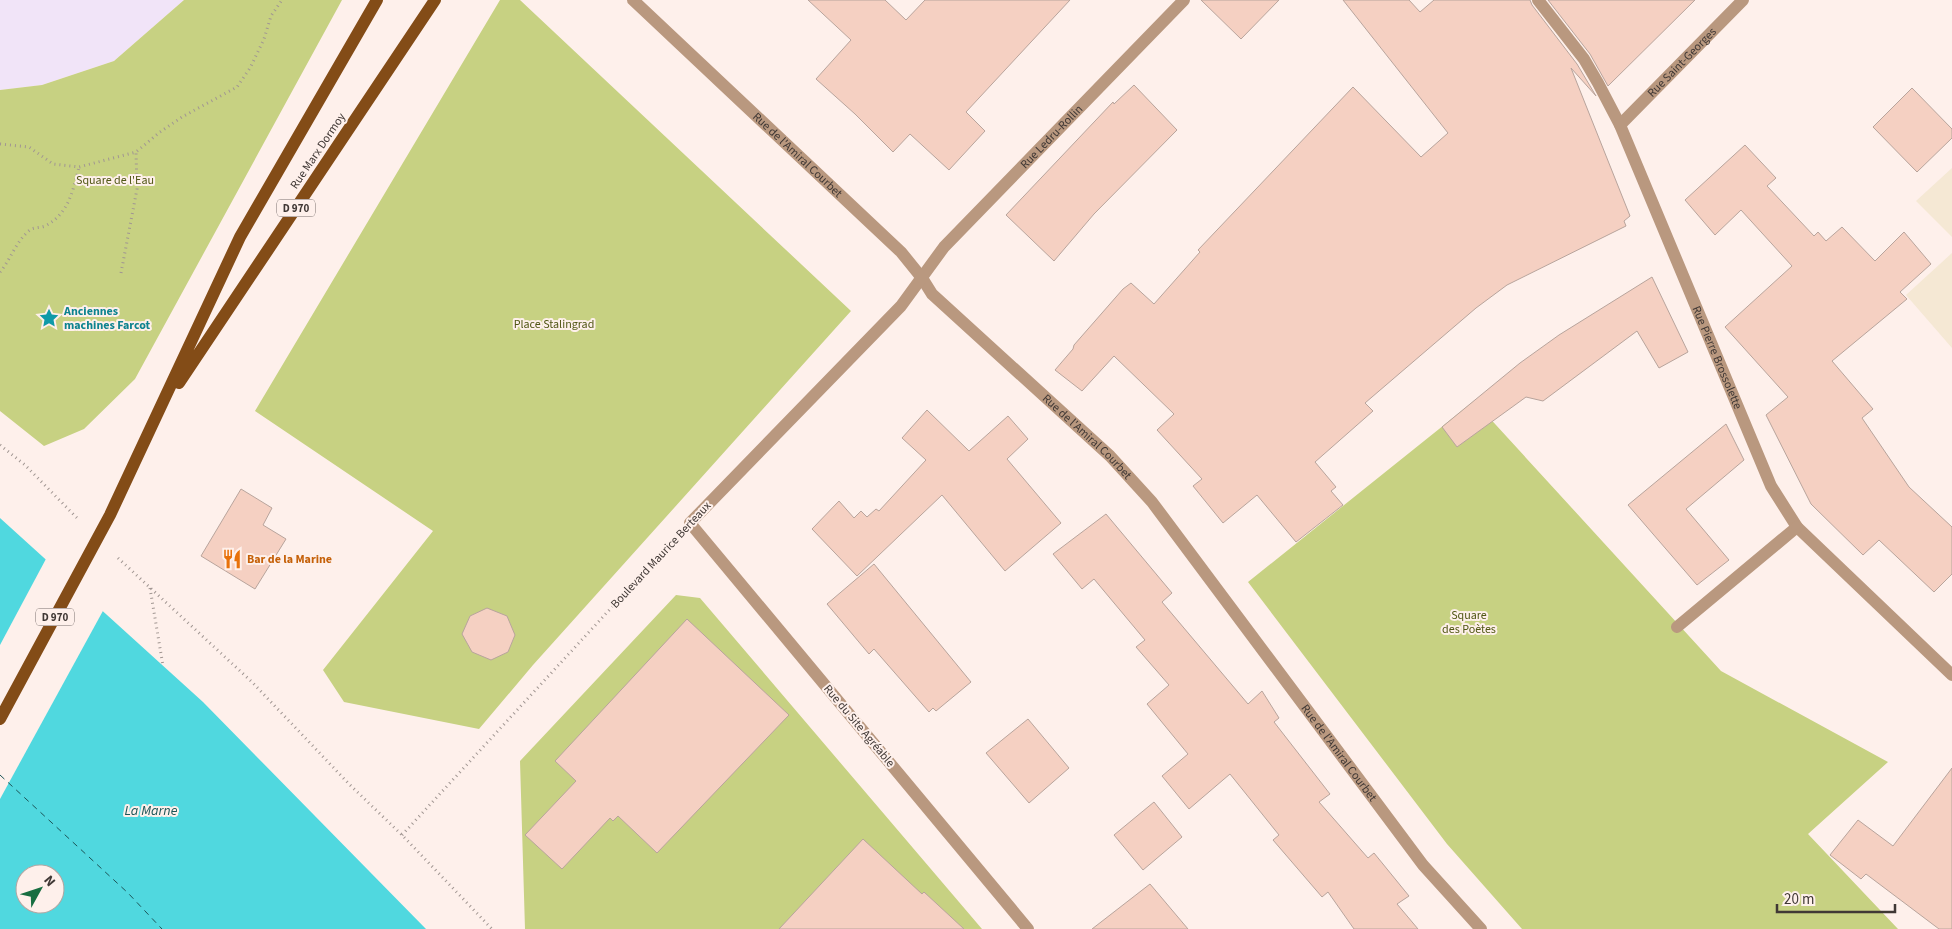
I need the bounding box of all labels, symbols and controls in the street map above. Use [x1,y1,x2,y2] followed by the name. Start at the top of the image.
[1643,24,1720,101] street label: Rue Saint-Georges
[1016,101,1086,172] street label: Rue Ledru-Rollin
[749,108,846,201] street label: Rue de l'Amiral Courbet
[286,109,350,192] street label: Rue Marx Dormoy
[76,172,154,189] park label: Square de l'Eau
[277,200,315,217] road number: D 970
[63,303,151,334] place label: Anciennes machines Farcot
[1688,303,1746,412] street label: Rue Pierre Brossolette
[38,307,60,329] place icon: Anciennes machines Farcot
[514,316,594,333] park label: Place Stalingrad
[1039,390,1136,483] street label: Rue de l'Amiral Courbet
[607,497,716,612] street label: Boulevard Maurice Berteaux
[221,548,243,570] restaurant icon: Bar de la Marine
[247,551,332,568] place label: Bar de la Marine
[1442,607,1496,638] park label: Square des Poètes
[36,608,74,626] road number: D 970
[819,681,899,771] street label: Rue du Site Agréable
[1297,700,1381,805] street label: Rue de l'Amiral Courbet
[125,801,178,821] water label: La Marne
[15,864,65,914] north arrow
[39,871,60,891] text: N
[1777,882,1894,914] scale bar
[1784,889,1814,910] text: 20 m

